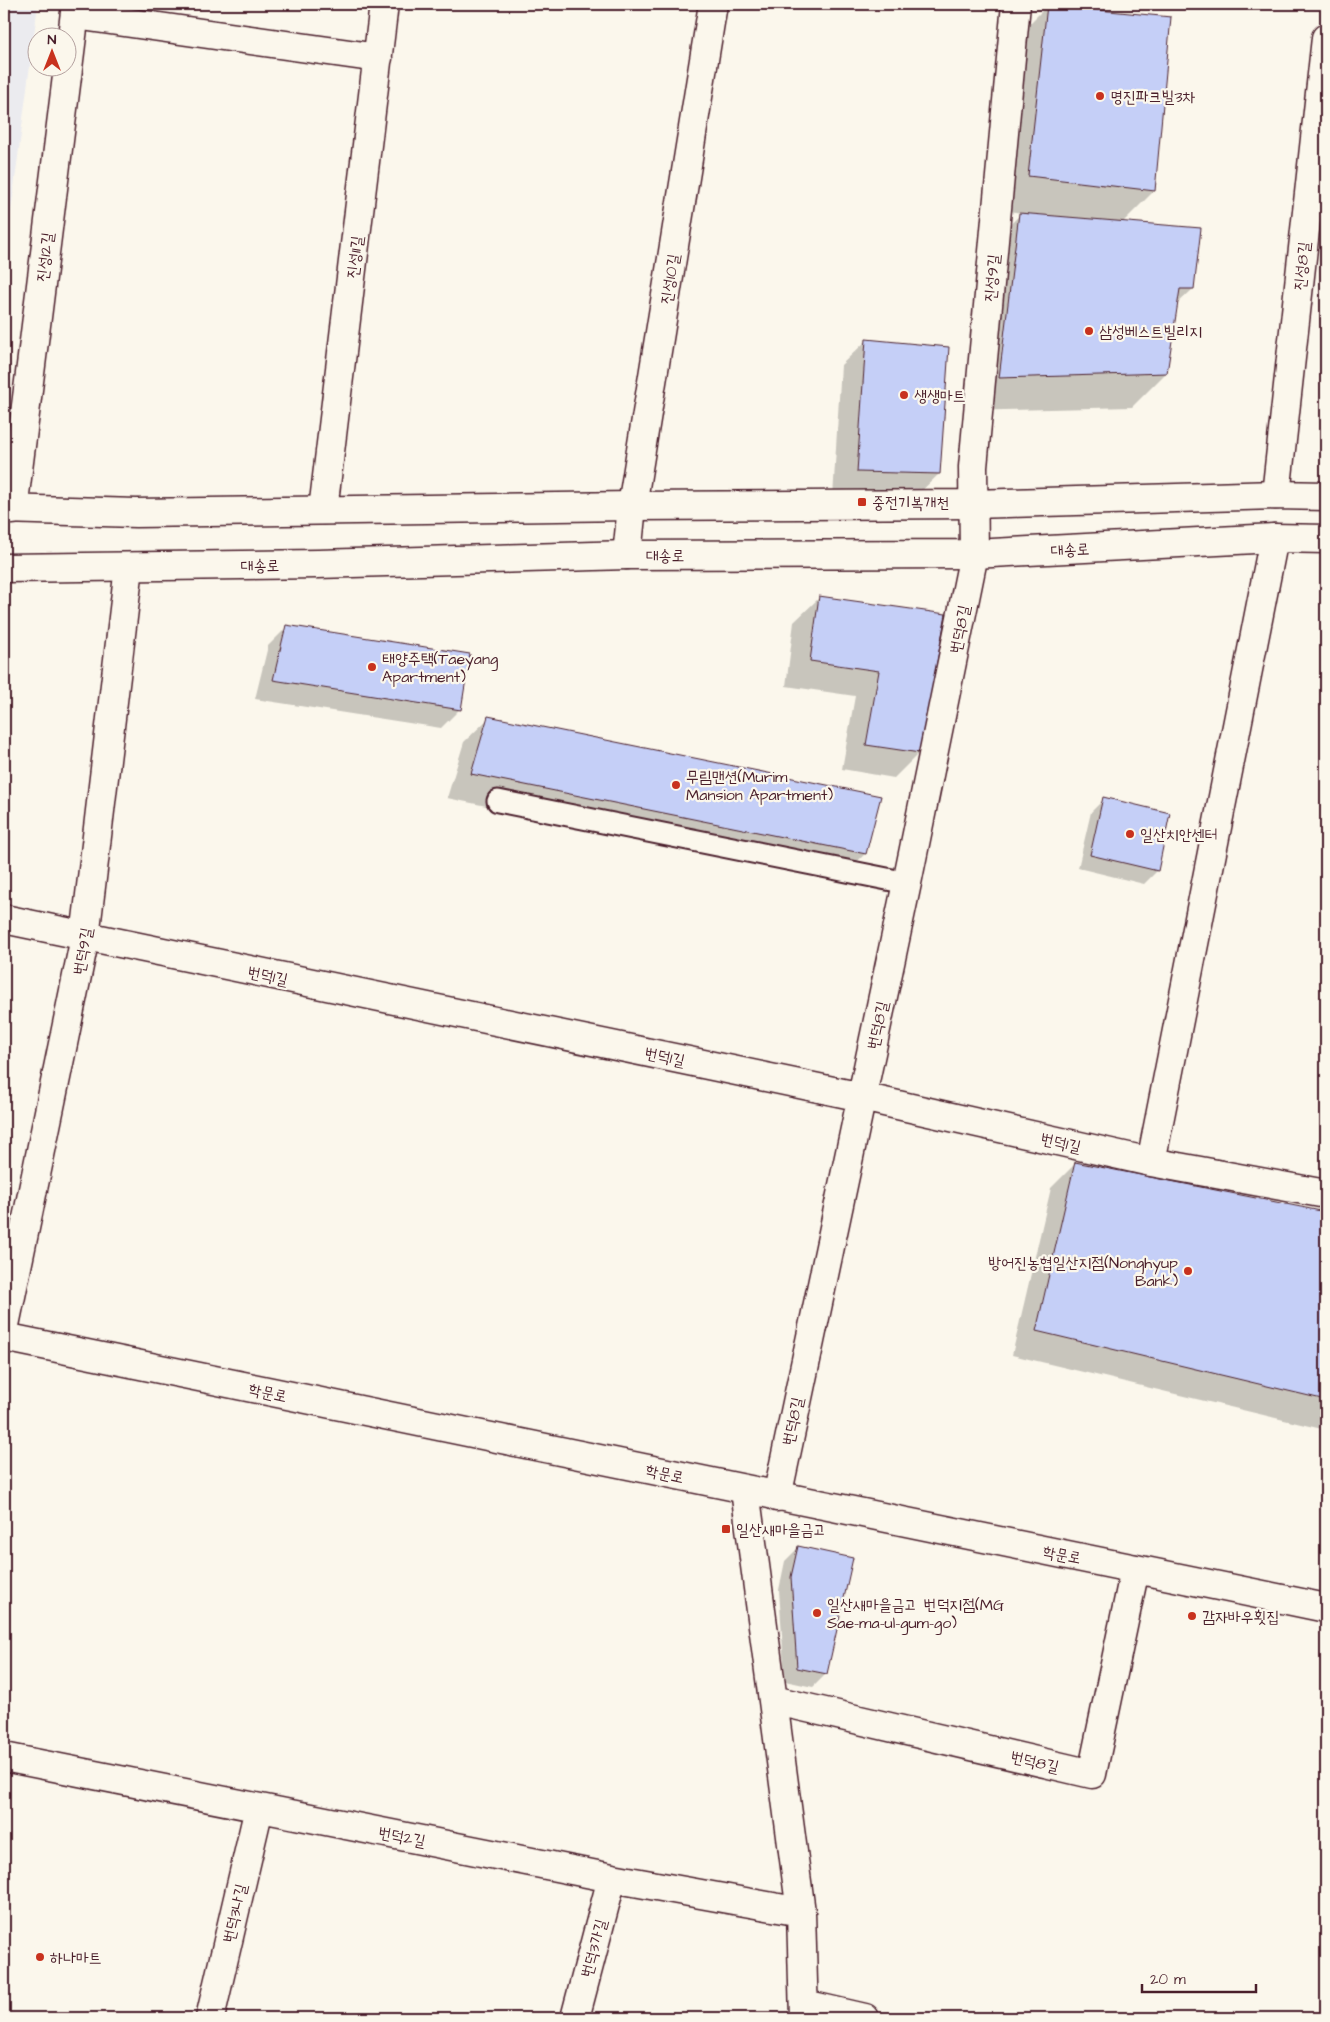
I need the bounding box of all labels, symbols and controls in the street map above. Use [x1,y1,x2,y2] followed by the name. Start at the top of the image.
[28,28,78,78] north arrow
[48,30,57,50] text: N
[1110,86,1196,108] place label: 명진파크빌3차
[1094,90,1106,102] marker: 명진파크빌3차
[31,231,59,283] street label: 진성12길
[341,234,369,280] street label: 진성11길
[1288,240,1316,292] street label: 진성8길
[655,252,685,306] street label: 진성10길
[979,253,1005,303] street label: 진성9길
[1099,321,1202,343] place label: 삼성베스트빌리지
[1083,325,1095,337] marker: 삼성베스트빌리지
[914,385,966,407] place label: 생생마트
[898,389,910,401] marker: 생생마트
[872,492,949,514] place label: 중전기복개천
[856,496,868,508] marker: 중전기복개천
[1050,538,1090,562] street label: 대송로
[646,545,684,567] street label: 대송로
[241,555,280,577] street label: 대송로
[945,603,975,655] street label: 번덕8길
[382,648,498,688] place label: 태양주택(Taeyang Apartment)
[366,661,378,673] marker: 태양주택(Taeyang Apartment)
[686,766,833,806] place label: 무림맨션(Murim Mansion Apartment)
[670,779,682,791] marker: 무림맨션(Murim Mansion Apartment)
[1140,824,1217,846] place label: 일산치안센터
[1124,828,1136,840] marker: 일산치안센터
[68,926,98,977] street label: 번덕9길
[246,961,290,991] street label: 번덕1길
[862,999,894,1051] street label: 번덕8길
[643,1042,687,1072] street label: 번덕1길
[1038,1128,1083,1158] street label: 번덕1길
[988,1252,1178,1292] place label: 방어진농협일산지점(Nonghyup Bank)
[1182,1265,1194,1277] marker: 방어진농협일산지점(Nonghyup Bank)
[247,1378,289,1408] street label: 학문로
[777,1395,809,1447] street label: 번덕8길
[644,1459,686,1489] street label: 학문로
[736,1519,826,1541] place label: 일산새마을금고
[720,1523,732,1535] marker: 일산새마을금고
[1041,1540,1083,1569] street label: 학문로
[827,1594,1004,1635] place label: 일산새마을금고 번덕지점(MG Sae-ma-ul-gum-go)
[1202,1606,1279,1628] place label: 감자바우횟집
[811,1607,823,1619] marker: 일산새마을금고 번덕지점(MG Sae-ma-ul-gum-go)
[1186,1610,1198,1622] marker: 감자바우횟집
[1008,1746,1061,1778] street label: 번덕8길
[376,1822,427,1852] street label: 번덕2길
[218,1882,252,1945] street label: 번덕3나길
[576,1916,612,1980] street label: 번덕3가길
[50,1947,102,1969] place label: 하나마트
[34,1951,46,1963] marker: 하나마트
[1142,1962,1256,1994] scale bar
[1150,1969,1186,1990] text: 20 m

